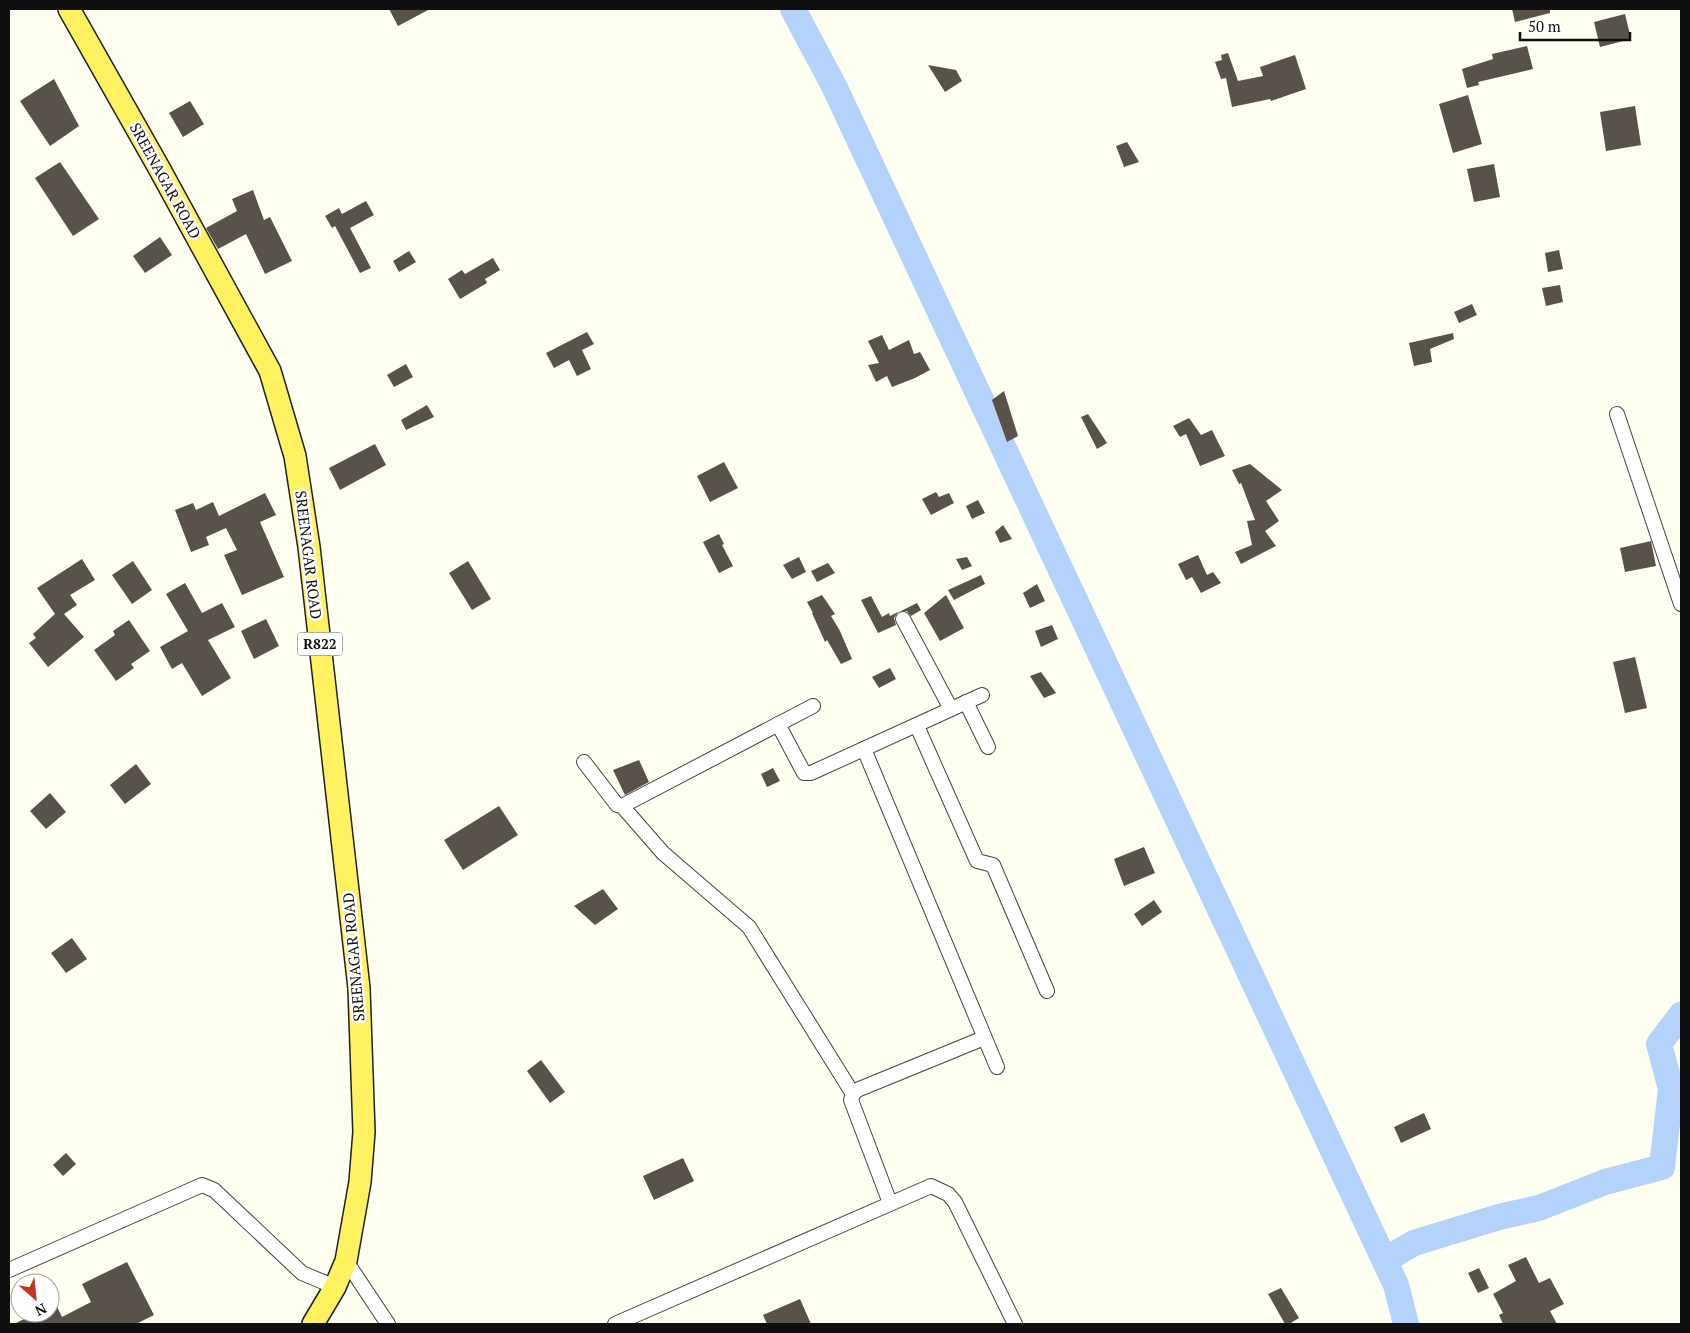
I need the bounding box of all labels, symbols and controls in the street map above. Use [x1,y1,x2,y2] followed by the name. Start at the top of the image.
[1520,10,1630,42] scale bar
[1528,16,1561,36] text: 50 m
[126,119,206,242] street label: SREENAGAR ROAD
[291,489,327,620] street label: SREENAGAR ROAD
[298,633,342,656] road number: R822
[337,892,369,1022] street label: SREENAGAR ROAD
[10,1273,60,1323] north arrow
[32,1299,50,1321] text: N

